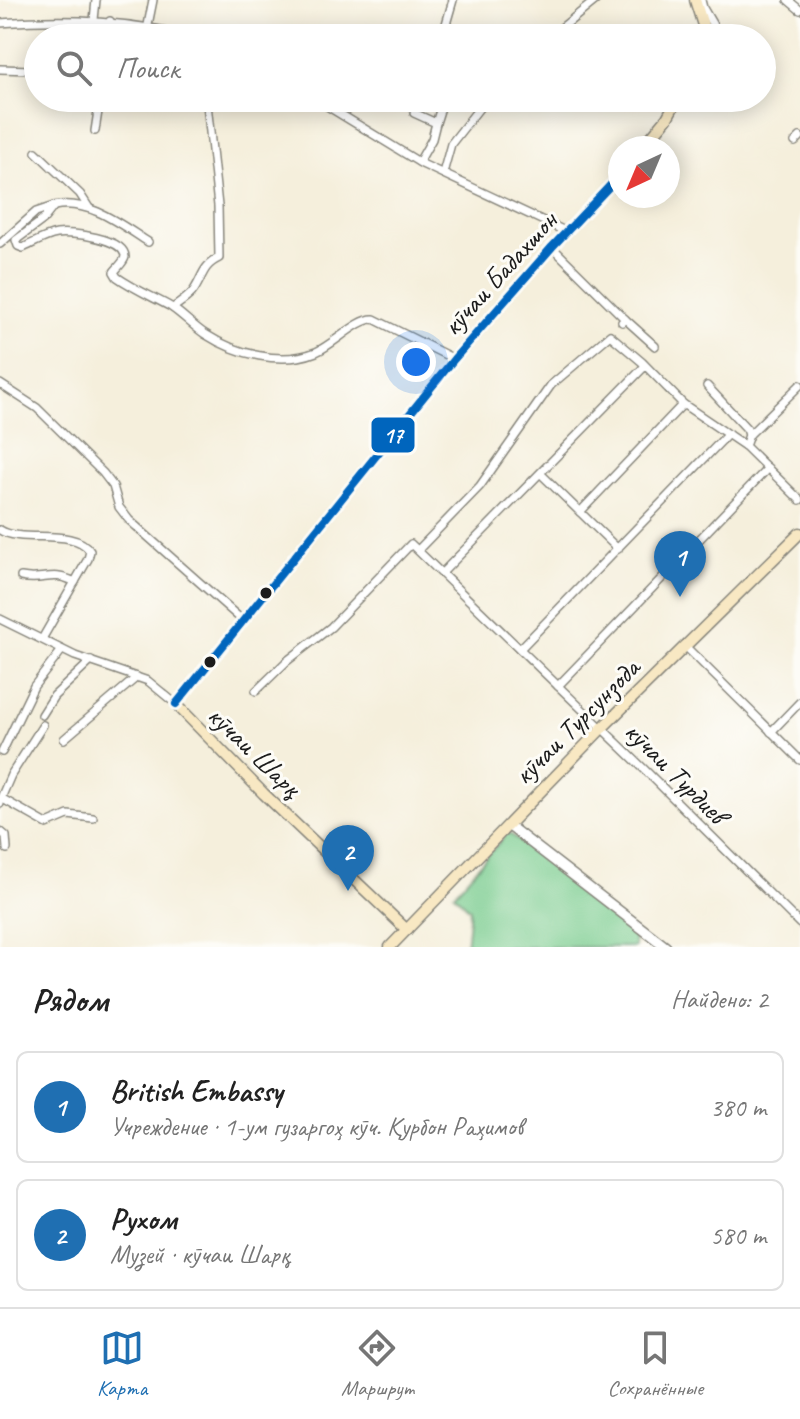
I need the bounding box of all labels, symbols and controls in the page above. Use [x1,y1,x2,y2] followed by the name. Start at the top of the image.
[24,24,776,112] search box
[52,46,96,90] icon: search
[116,49,179,87] text: Поиск
[608,136,680,208] north arrow
[434,203,566,343] street label: кӯчаи Бадахшон
[396,342,436,382] your location
[370,416,416,454] line badge: 17
[383,422,405,450] text: 17
[654,531,706,597] pin: 1
[258,585,274,601] unlabelled marker
[506,649,649,792] street label: кӯчаи Турсунзода
[202,654,218,670] unlabelled marker
[200,698,310,806] street label: кӯчаи Шарқ
[617,714,739,836] street label: кӯчаи Турдиев
[322,825,374,891] pin: 2
[32,978,108,1021] text: Рядом
[671,983,768,1016] text: Найдено: 2
[110,1072,283,1110] text: British Embassy
[54,1091,66,1124] text: 1
[710,1091,766,1124] text: 380 m
[110,1110,523,1143] text: Учреждение · 1-ум гузаргоҳ кӯч. Қурбон Раҳимов
[110,1200,177,1238] text: Рухом
[54,1219,66,1252] text: 2
[710,1219,766,1252] text: 580 m
[110,1238,290,1271] text: Музей · кӯчаи Шарқ
[97,1326,147,1402] tab: Карта
[341,1326,414,1402] tab: Маршрут
[608,1326,703,1402] tab: Сохранённые

